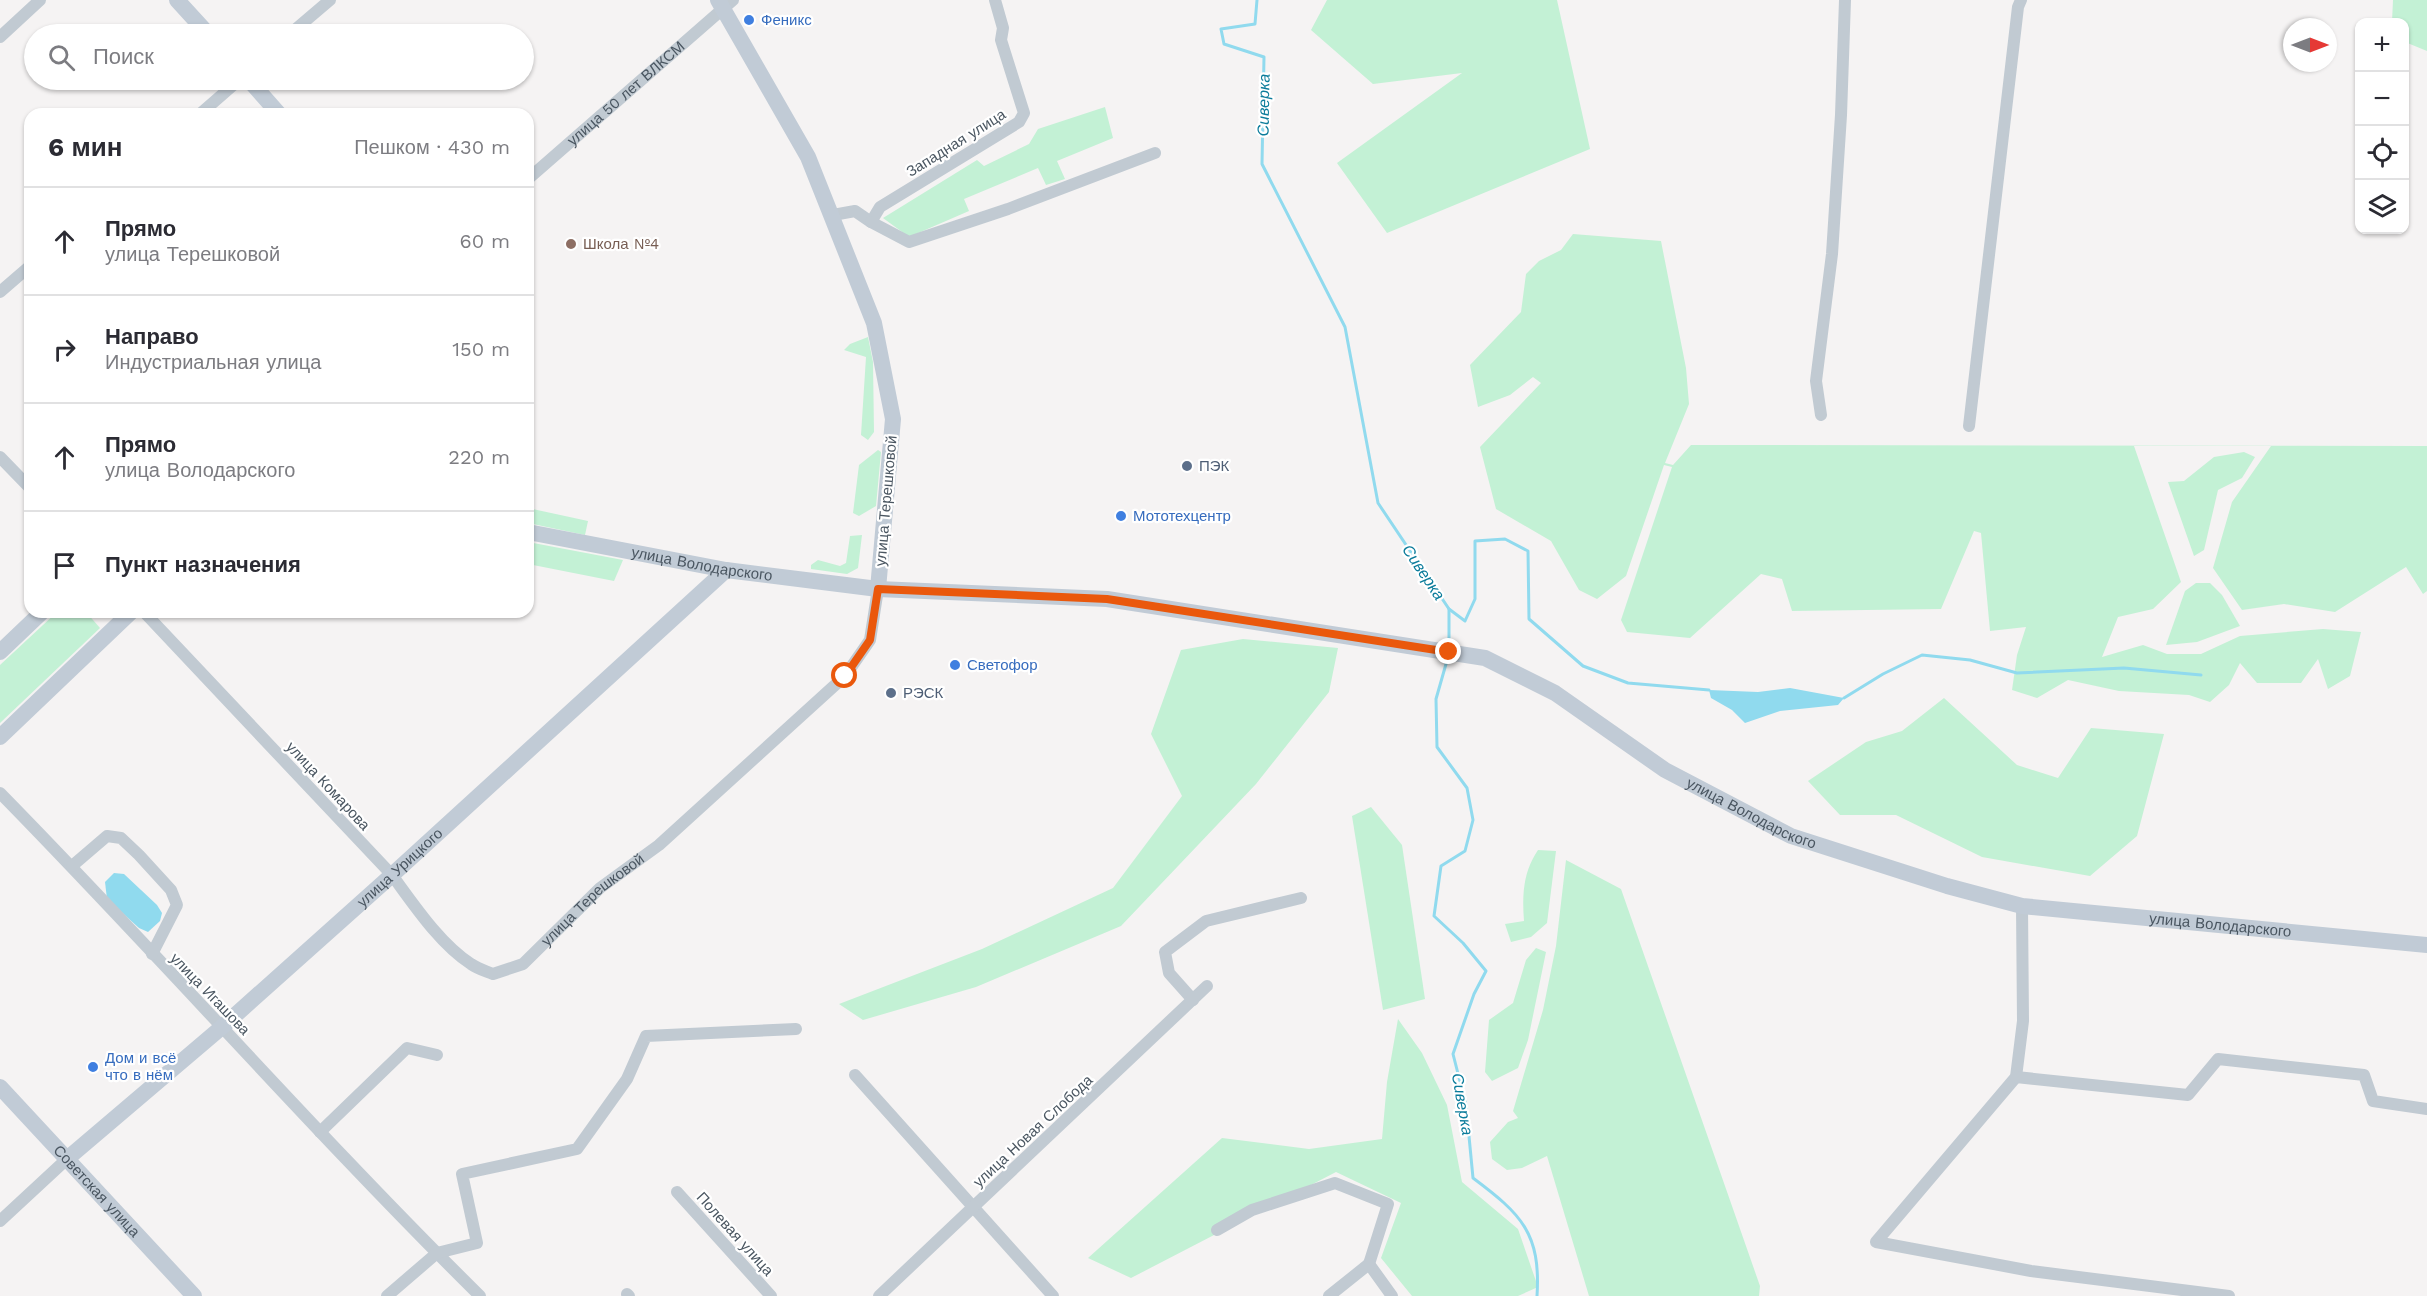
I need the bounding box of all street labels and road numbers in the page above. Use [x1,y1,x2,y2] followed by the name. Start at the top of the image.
[564,38,688,149] street label: улица 50 лет ВЛКСМ
[903,105,1010,181] street label: Западная улица
[871,435,901,567] street label: улица Терешковой
[630,543,774,585] street label: улица Володарского
[282,738,374,835] street label: улица Комарова
[1683,774,1819,853] street label: улица Володарского
[353,824,446,911] street label: улица Урицкого
[538,850,648,950] street label: улица Терешковой
[2148,909,2292,941] street label: улица Володарского
[166,949,254,1039] street label: улица Игашова
[970,1071,1097,1191] street label: улица Новая Слобода
[50,1141,144,1241] street label: Советская улица
[693,1188,778,1280] street label: Полевая улица

